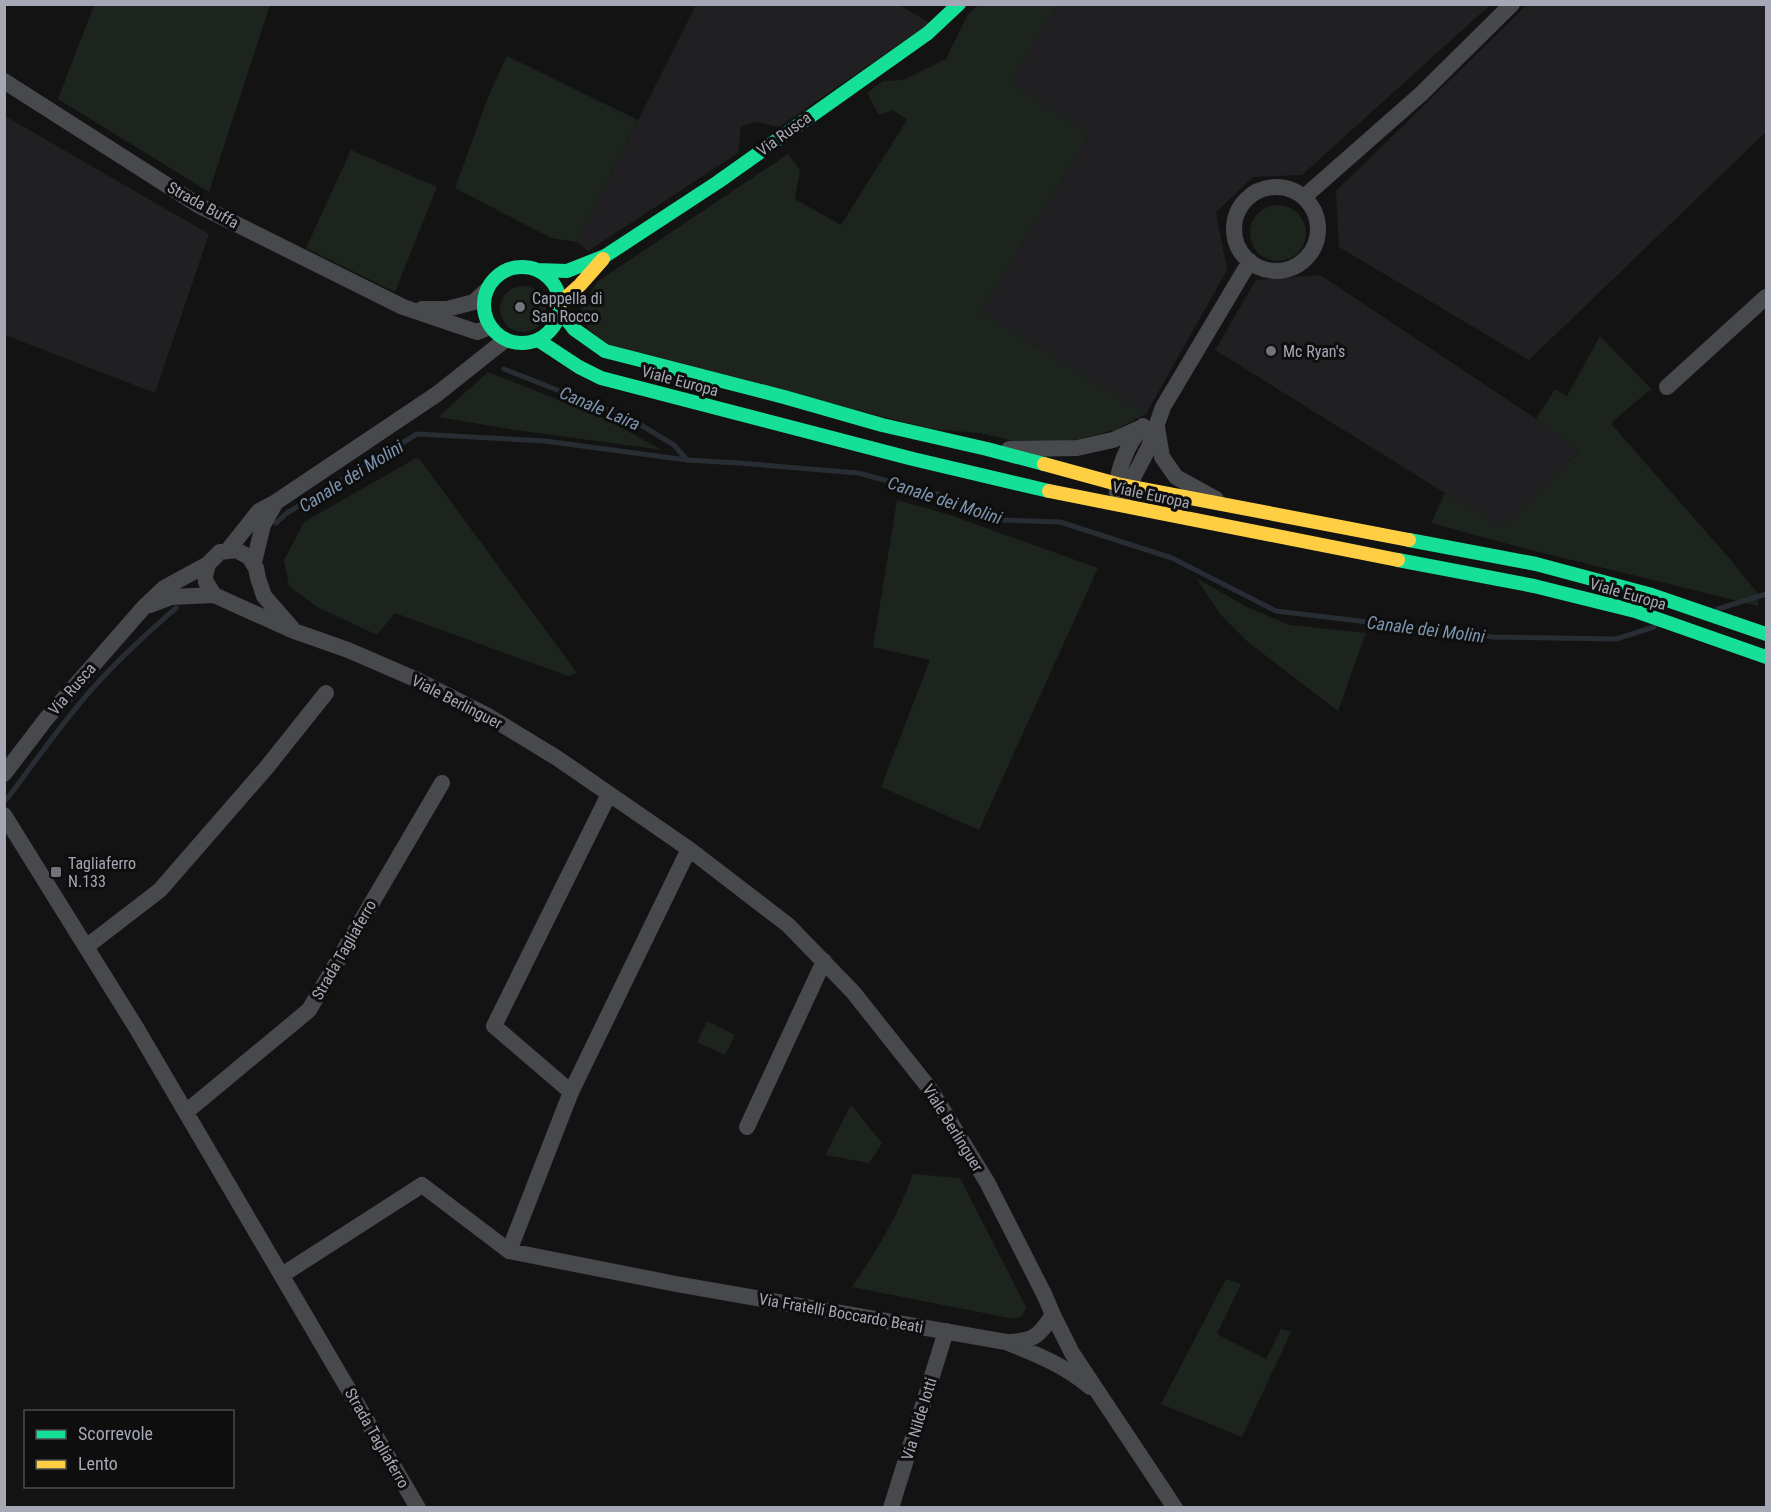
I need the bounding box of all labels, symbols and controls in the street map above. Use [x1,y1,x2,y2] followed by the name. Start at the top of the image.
[753,108,815,160] street label: Via Rusca
[164,178,242,232] street label: Strada Buffa
[532,289,602,326] place label: Cappella di San Rocco
[513,300,527,314] marker: Cappella di San Rocco
[1283,342,1345,361] place label: Mc Ryan's
[1264,344,1278,358] marker: Mc Ryan's
[639,362,721,400] street label: Viale Europa
[557,382,643,434] water label: Canale Laira
[295,435,408,516] water label: Canale dei Molini
[885,472,1006,529] water label: Canale dei Molini
[1110,477,1192,513] street label: Viale Europa
[1587,574,1669,614] street label: Viale Europa
[1366,611,1487,647] water label: Canale dei Molini
[44,659,100,719] street label: Via Rusca
[408,671,506,733] street label: Viale Berlinguer
[68,854,136,891] place label: Tagliaferro N.133
[49,865,63,879] marker: Tagliaferro N.133
[308,897,380,1003] street label: Strada Tagliaferro
[919,1081,987,1175] street label: Viale Berlinguer
[757,1289,925,1337] street label: Via Fratelli Boccardo Beati
[897,1375,941,1463] street label: Via Nilde Iotti
[341,1385,413,1491] street label: Strada Tagliaferro
[24,1410,234,1488] legend
[78,1423,153,1444] text: Scorrevole
[78,1453,118,1474] text: Lento

